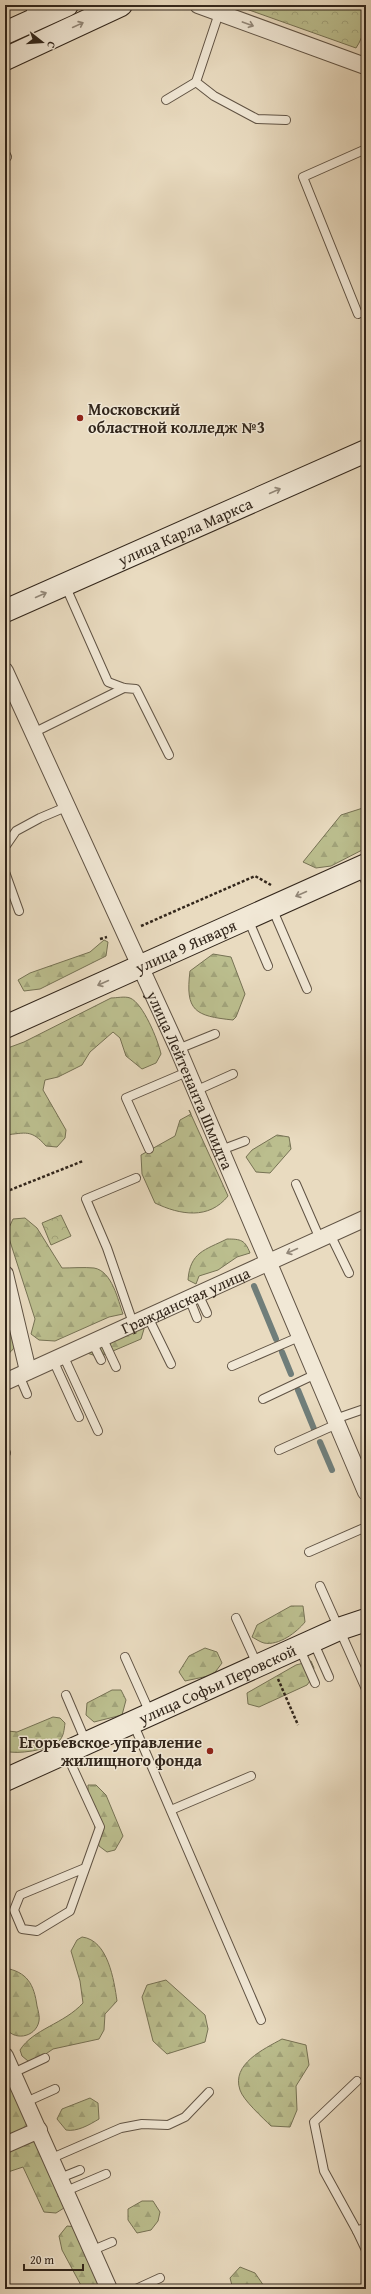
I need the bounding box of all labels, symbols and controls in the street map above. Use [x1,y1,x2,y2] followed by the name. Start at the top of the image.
[241,20,253,28] one-way arrow
[72,21,84,28] one-way arrow
[22,22,62,62] north arrow
[43,40,60,50] text: С
[88,397,265,439] place label: Московский областной колледж №3
[75,413,85,423] marker: Московский областной колледж №3
[268,487,280,495] one-way arrow
[113,491,256,572] street label: улица Карла Маркса
[34,591,46,598] one-way arrow
[296,891,308,898] one-way arrow
[130,913,240,980] street label: улица 9 Января
[97,980,109,988] one-way arrow
[140,986,240,1173] street label: улица Лейтенанта Шмидта
[287,1248,299,1255] one-way arrow
[117,1260,254,1340] street label: Гражданская улица
[134,1638,300,1730] street label: улица Софьи Перовской
[19,1730,203,1772] place label: Егорьевское управление жилищного фонда
[205,1746,215,1756] marker: Егорьевское управление жилищного фонда
[24,2246,83,2272] scale bar
[30,2251,54,2268] text: 20 m

